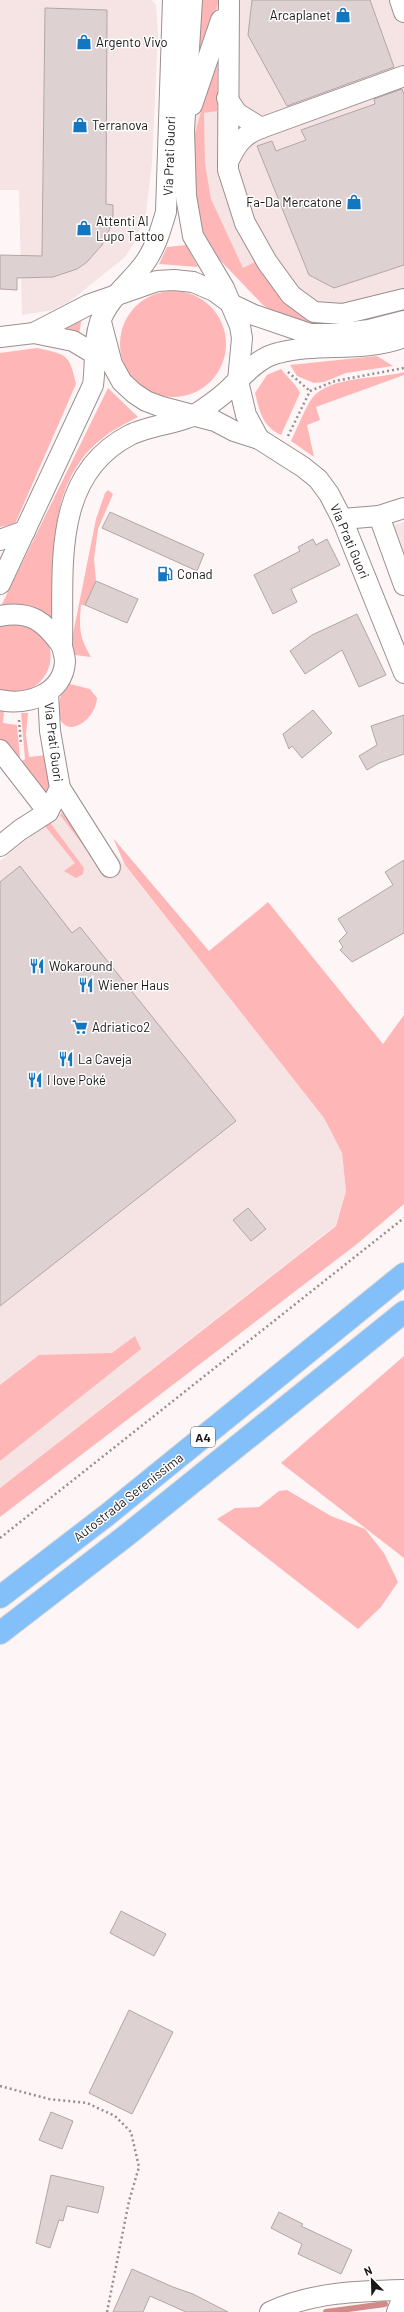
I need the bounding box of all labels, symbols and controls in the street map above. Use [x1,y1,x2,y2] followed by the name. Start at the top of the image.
[334,6,352,24] shop icon: Arcaplanet
[270,7,331,23] place label: Arcaplanet
[75,33,93,51] shop icon: Argento Vivo
[96,34,168,50] place label: Argento Vivo
[71,116,89,134] shop icon: Terranova
[160,116,178,196] street label: Via Prati Guori
[92,117,148,133] place label: Terranova
[345,193,363,211] shop icon: Fa-Da Mercatone
[246,194,342,210] place label: Fa-Da Mercatone
[96,213,164,244] place label: Attenti Al Lupo Tattoo
[75,219,93,237] shop icon: Attenti Al Lupo Tattoo
[327,501,373,581] street label: Via Prati Guori
[156,565,174,583] fuel station icon: Conad
[177,566,213,582] place label: Conad
[41,701,67,783] street label: Via Prati Guori
[28,957,46,975] restaurant icon: Wokaround
[49,958,113,974] place label: Wokaround
[77,976,95,994] restaurant icon: Wiener Haus
[98,977,169,993] place label: Wiener Haus
[71,1018,89,1036] supermarket icon: Adriatico2
[92,1019,150,1035] place label: Adriatico2
[57,1050,75,1068] restaurant icon: La Caveja
[78,1051,132,1067] place label: La Caveja
[26,1071,44,1089] restaurant icon: I love Poké
[47,1072,106,1088] place label: I love Poké
[191,1427,215,1447] road number: A4
[70,1449,186,1545] street label: Autostrada Serenissima
[352,2260,392,2300] north arrow
[362,2263,374,2278] text: N

